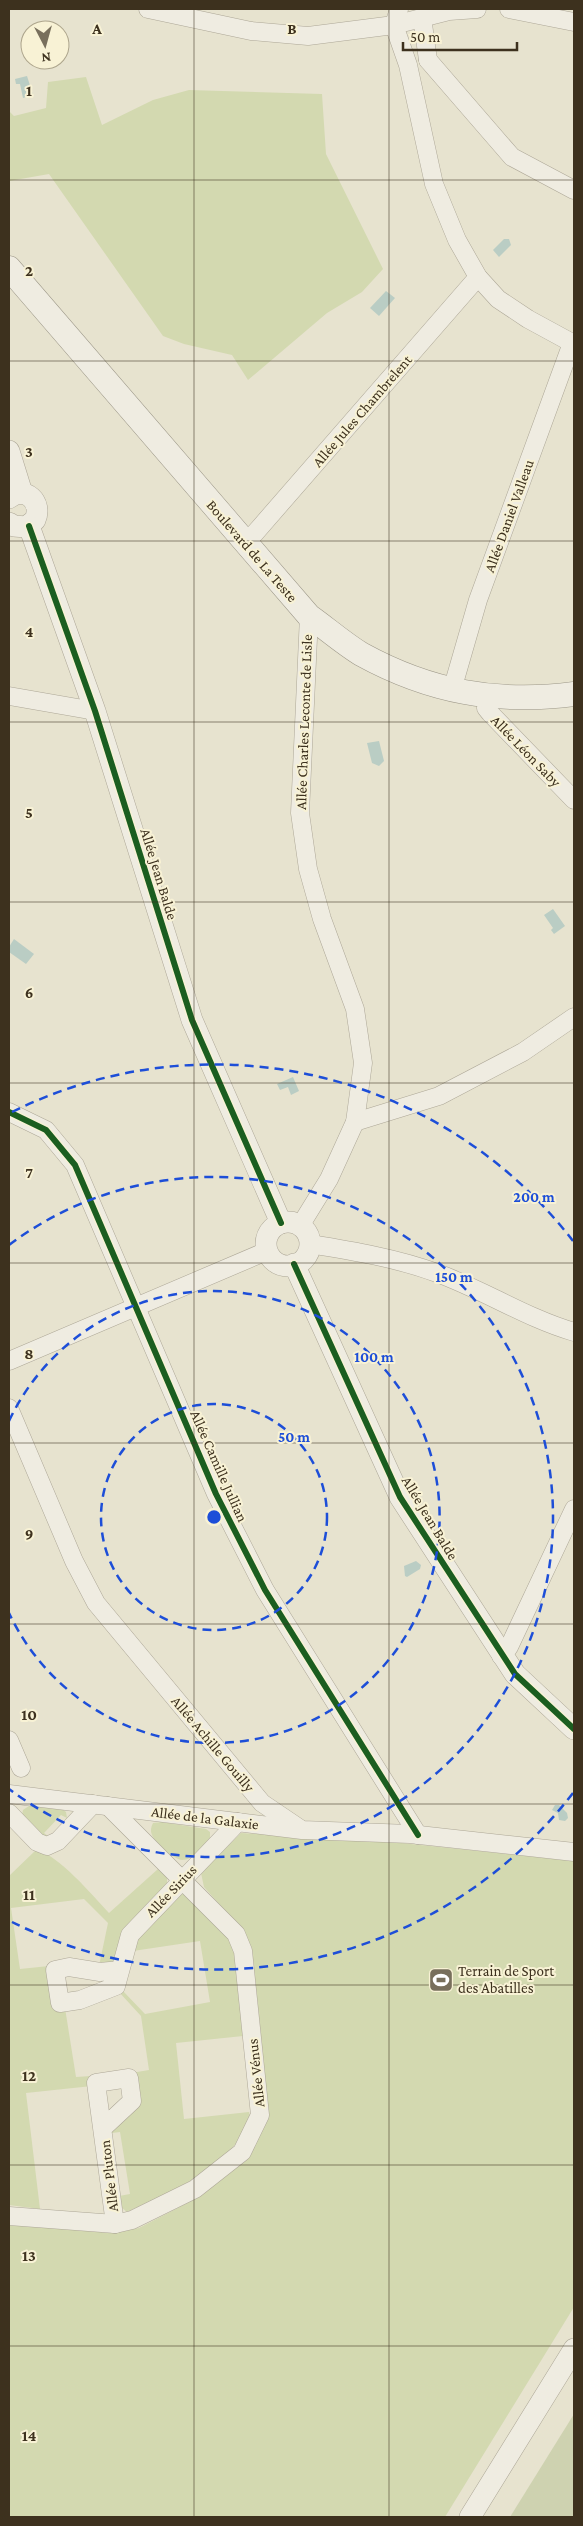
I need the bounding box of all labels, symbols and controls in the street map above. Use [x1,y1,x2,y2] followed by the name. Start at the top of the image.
[20,20,70,70] north arrow
[91,20,102,37] text: A
[287,20,297,37] text: B
[403,20,517,52] scale bar
[410,29,440,45] text: 50 m
[40,49,52,66] text: N
[26,82,32,99] text: 1
[25,262,33,279] text: 2
[309,351,416,471] street label: Allée Jules Chambrelent
[25,443,33,460] text: 3
[481,457,537,575] street label: Allée Daniel Valleau
[203,497,301,605] street label: Boulevard de La Teste
[25,623,34,640] text: 4
[293,633,315,810] street label: Allée Charles Leconte de Lisle
[487,712,564,791] street label: Allée Léon Saby
[25,804,33,821] text: 5
[137,826,181,922] street label: Allée Jean Balde
[25,984,33,1001] text: 6
[25,1164,33,1181] text: 7
[513,1189,555,1205] text: 200 m
[435,1269,473,1285] text: 150 m
[24,1345,34,1362] text: 8
[354,1349,394,1365] text: 100 m
[186,1408,251,1525] street label: Allée Camille Jullian
[278,1429,310,1445] text: 50 m
[398,1473,461,1564] street label: Allée Jean Balde
[205,1508,223,1526] centre of rings
[25,1525,33,1542] text: 9
[168,1693,258,1796] street label: Allée Achille Gouilly
[21,1706,37,1723] text: 10
[150,1803,260,1833] street label: Allée de la Galaxie
[142,1861,200,1920] street label: Allée Sirius
[23,1886,35,1903] text: 11
[458,1963,555,1996] place label: Terrain de Sport des Abatilles
[428,1967,454,1993] sports icon: Terrain de Sport des Abatilles
[244,2038,268,2108] street label: Allée Vénus
[22,2067,36,2084] text: 12
[97,2139,121,2213] street label: Allée Pluton
[22,2247,36,2264] text: 13
[22,2427,37,2444] text: 14

